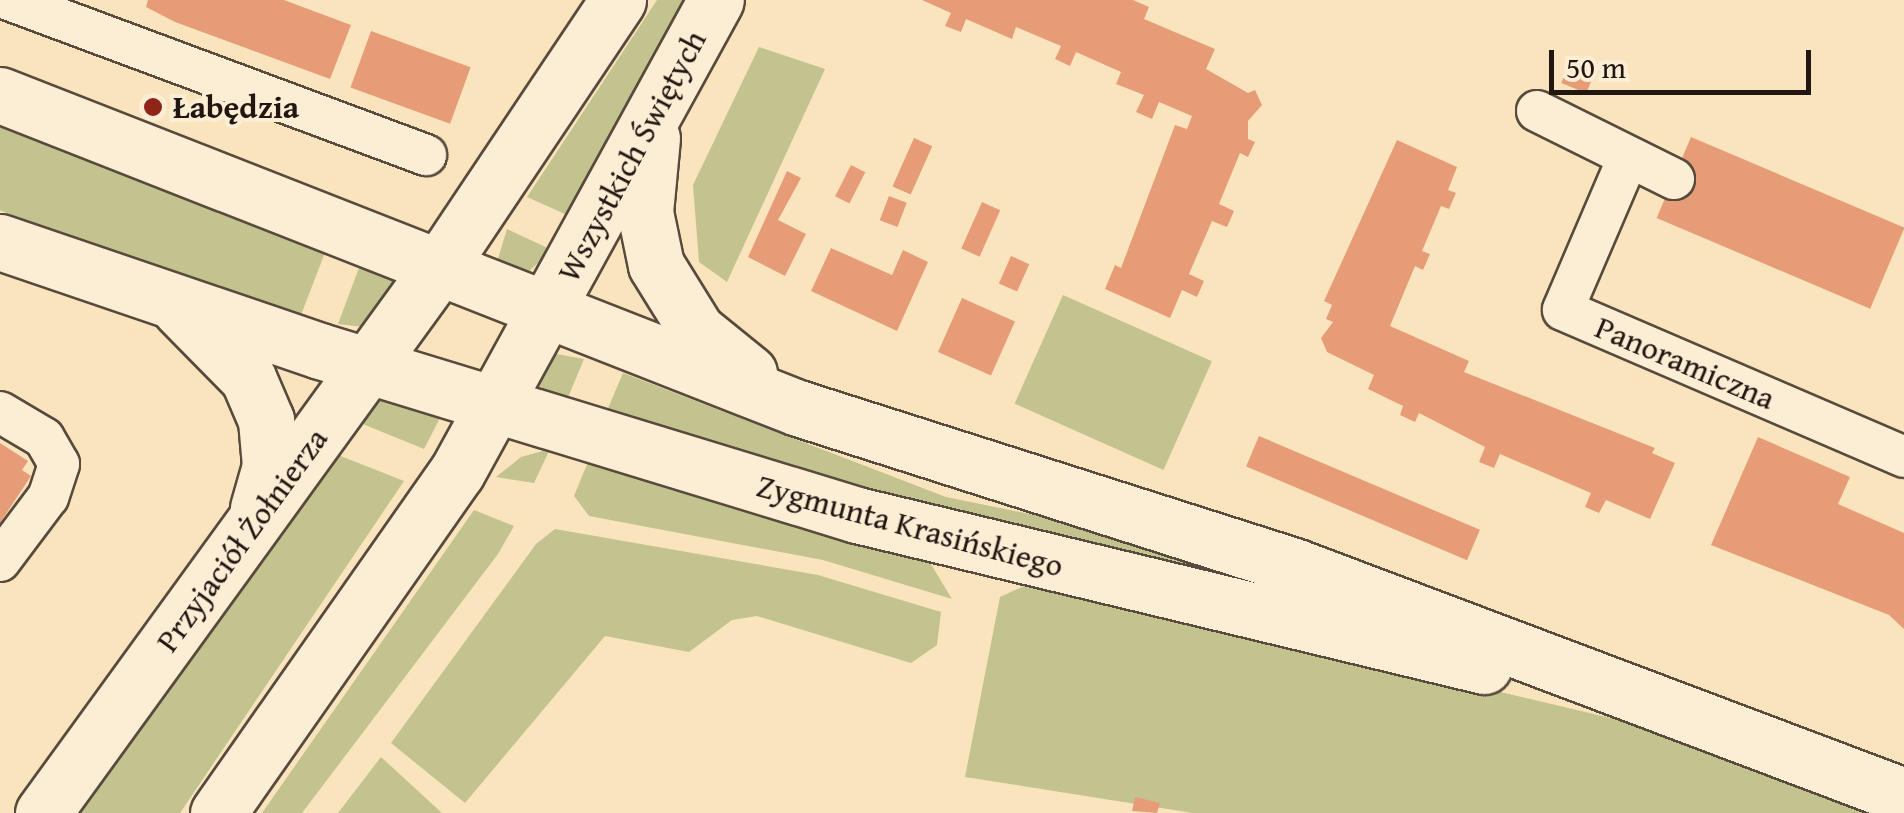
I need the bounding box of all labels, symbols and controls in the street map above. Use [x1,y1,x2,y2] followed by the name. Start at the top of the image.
[550,24,714,288] street label: Wszystkich Świętych
[1554,30,1816,92] scale bar
[1566,45,1626,89] text: 50 m
[173,88,299,126] place label: Łabędzia
[142,96,164,118] marker: Łabędzia
[1590,308,1780,418] street label: Panoramiczna
[148,421,336,659] street label: Przyjaciół Żołnierza
[753,467,1067,585] street label: Zygmunta Krasińskiego

